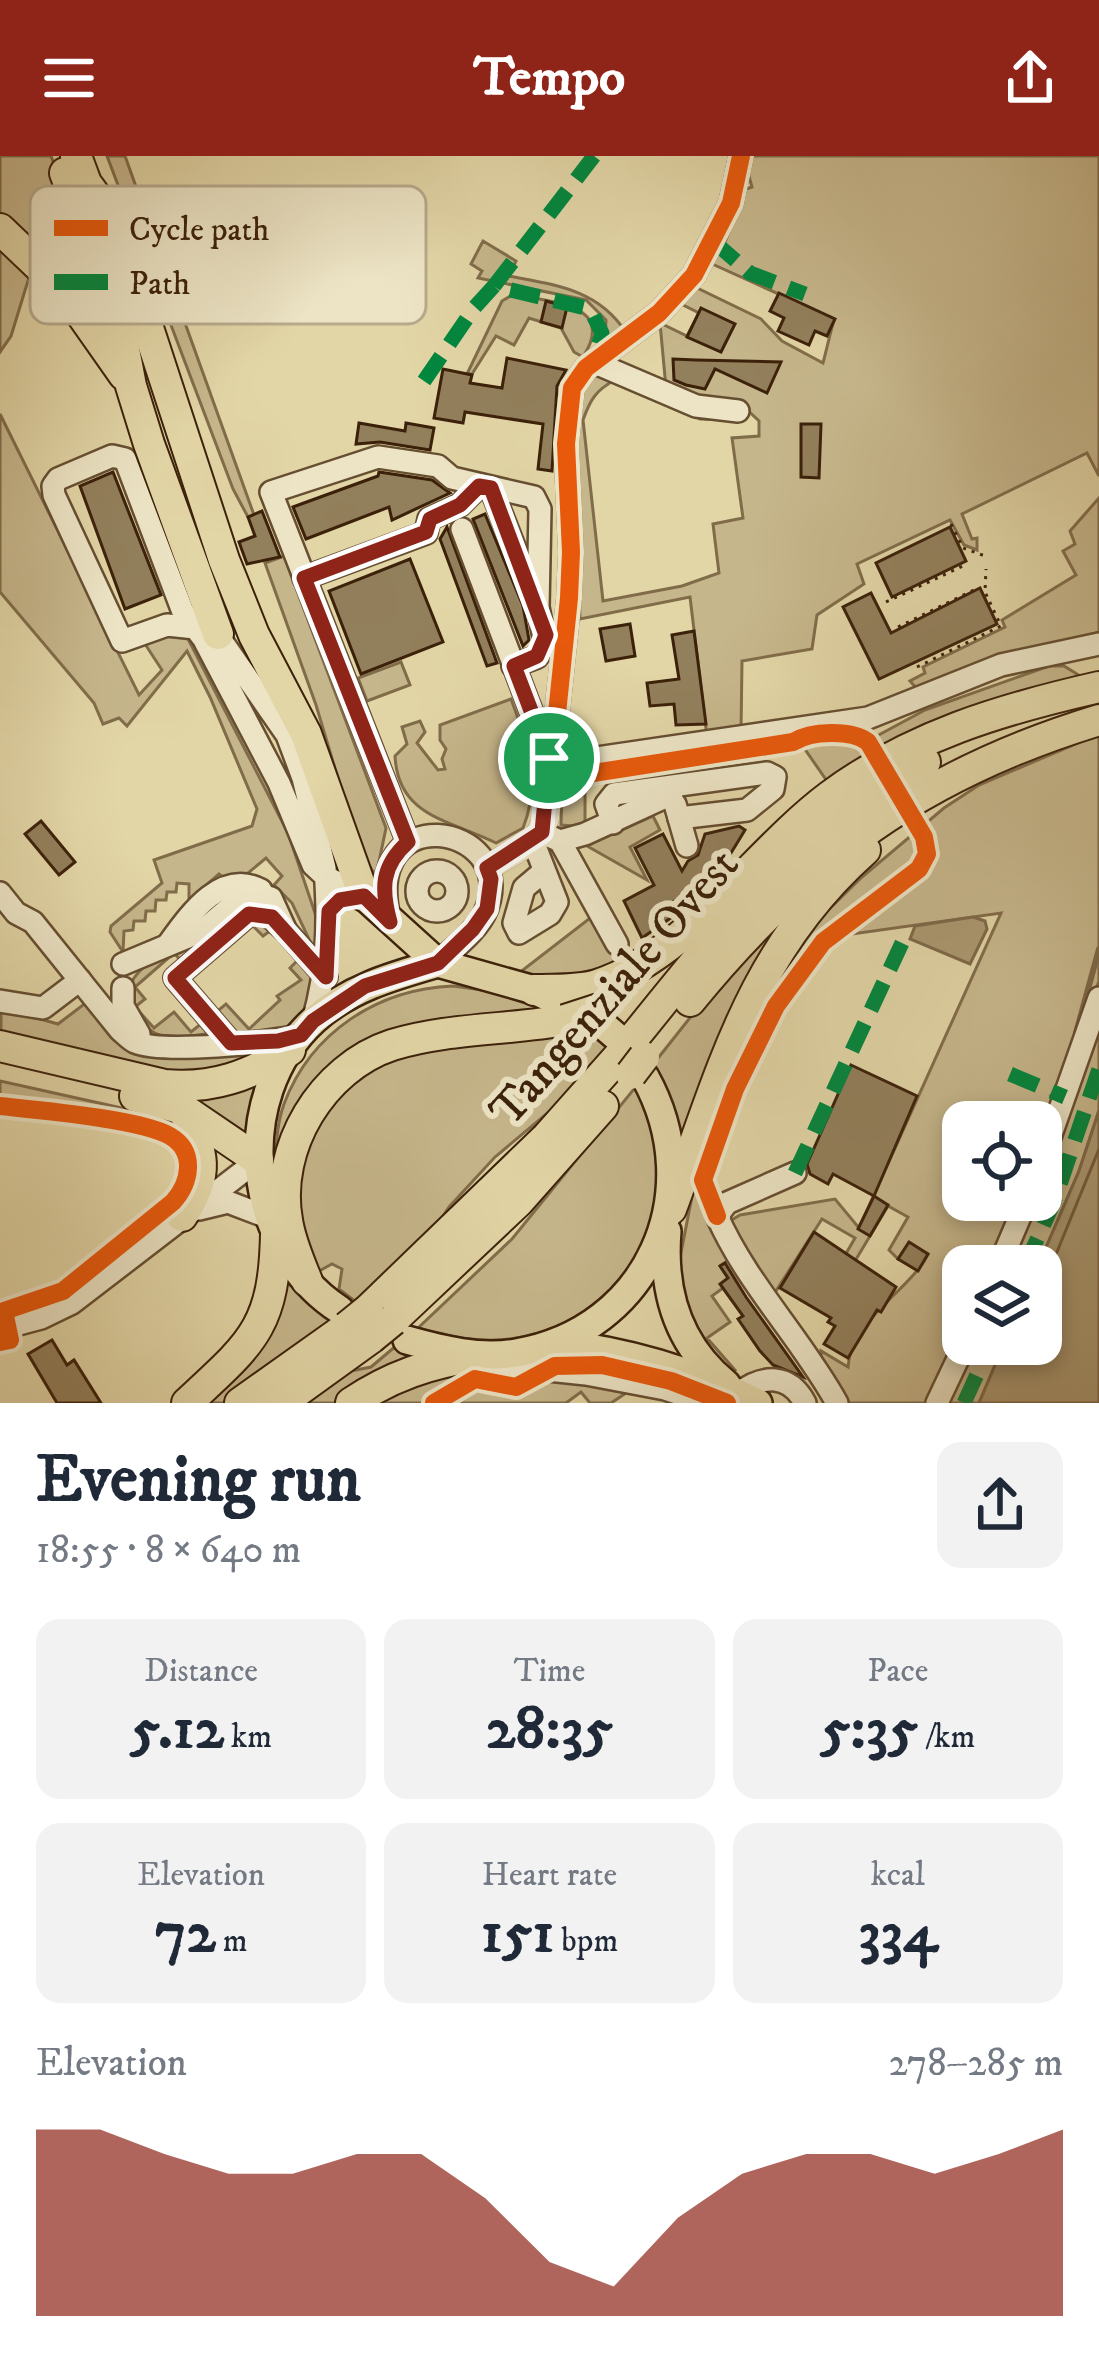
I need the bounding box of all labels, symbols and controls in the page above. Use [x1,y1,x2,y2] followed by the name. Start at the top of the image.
[36,45,102,111] icon: menu
[474,45,625,112] text: Tempo
[997,45,1063,111] icon: share
[30,186,426,324] legend
[129,210,269,251] text: Cycle path
[129,264,190,305] text: Path
[498,707,600,809] pin
[516,725,582,791] icon: arrive
[478,836,752,1140] street label: Tangenziale Ovest
[942,1101,1062,1365] map controls
[942,1101,1062,1221] button: locate
[942,1245,1062,1365] button: layers
[36,1440,361,1522] text: Evening run
[937,1442,1063,1568] button: share
[36,1526,301,1575] text: 18:55 · 8 × 640 m
[144,1651,258,1692] text: Distance
[514,1651,585,1692] text: Time
[867,1651,928,1692] text: Pace
[130,1692,224,1767] text: 5.12
[486,1692,613,1767] text: 28:35
[820,1692,918,1767] text: 5:35
[224,1717,272,1758] text: km
[918,1717,975,1758] text: /km
[137,1855,265,1896] text: Elevation
[482,1855,617,1896] text: Heart rate
[871,1855,925,1896] text: kcal
[155,1896,216,1971] text: 72
[481,1896,554,1971] text: 151
[858,1896,937,1971] text: 334
[216,1921,248,1962] text: m
[554,1921,618,1962] text: bpm
[36,2039,187,2088] text: Elevation
[888,2039,1063,2088] text: 278–285 m

